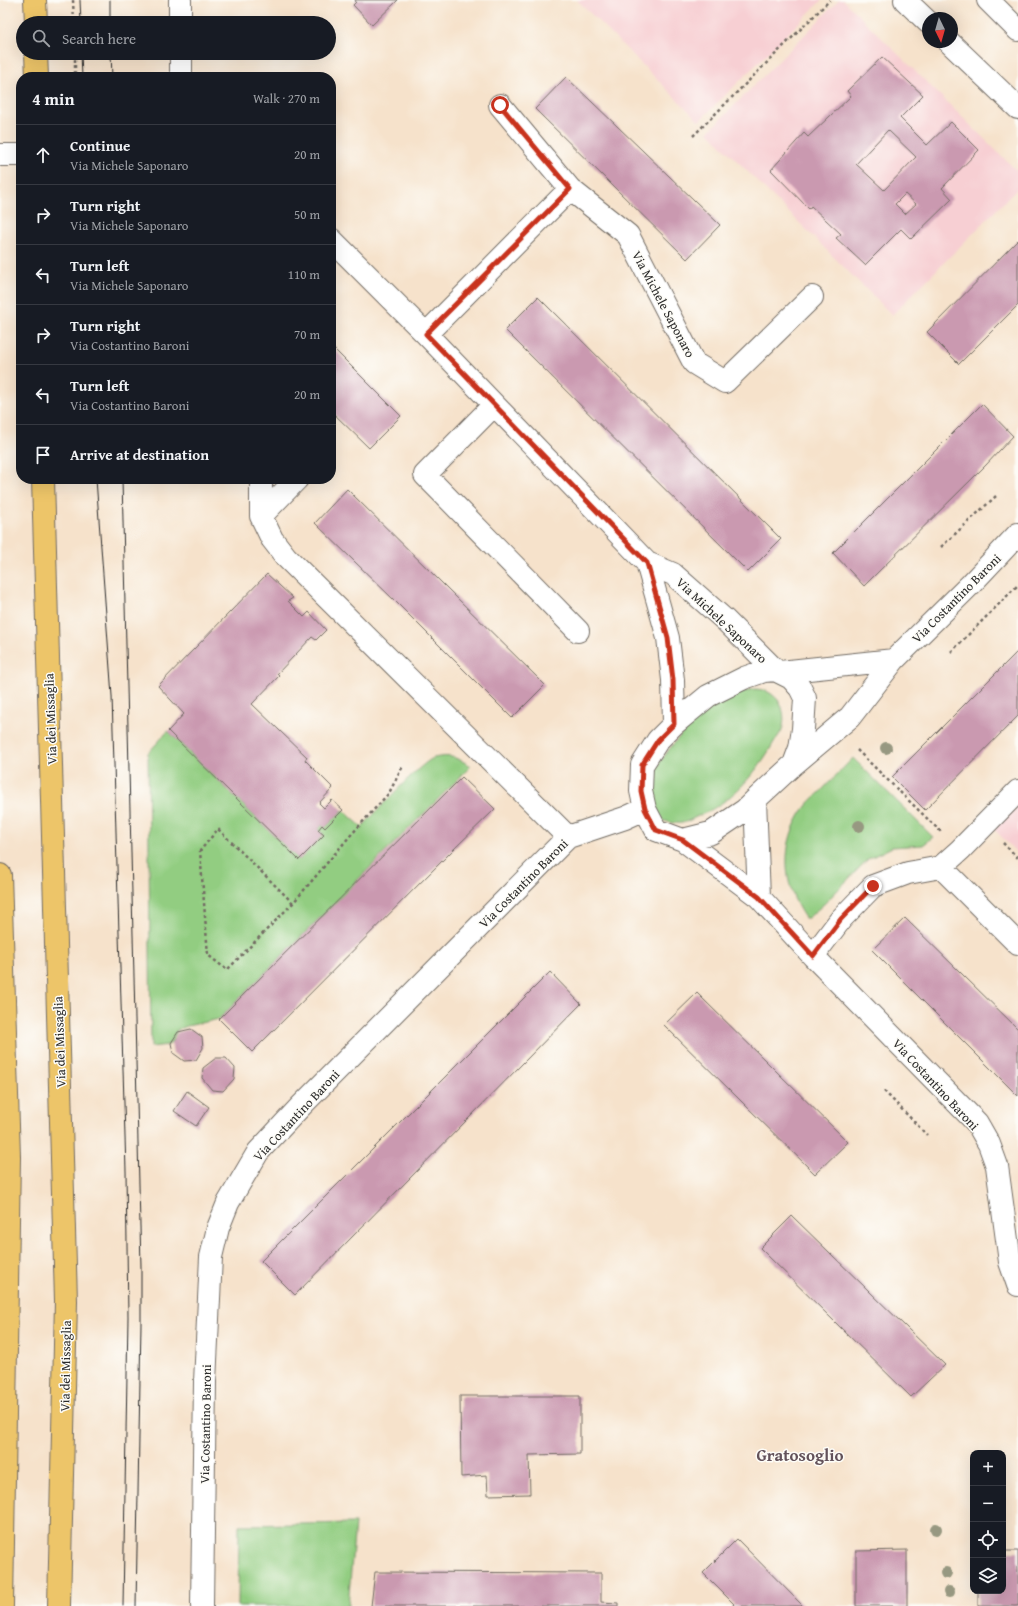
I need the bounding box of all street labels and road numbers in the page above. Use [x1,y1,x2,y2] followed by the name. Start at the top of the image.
[627,247,700,361] street label: Via Michele Saponaro
[907,549,1006,647] street label: Via Costantino Baroni
[672,573,772,668] street label: Via Michele Saponaro
[39,672,62,765] street label: Via dei Missaglia
[474,834,573,932] street label: Via Costantino Baroni
[48,995,71,1088] street label: Via dei Missaglia
[888,1034,984,1135] street label: Via Costantino Baroni
[249,1065,344,1165] street label: Via Costantino Baroni
[55,1319,76,1412] street label: Via dei Missaglia
[195,1364,216,1484] street label: Via Costantino Baroni

